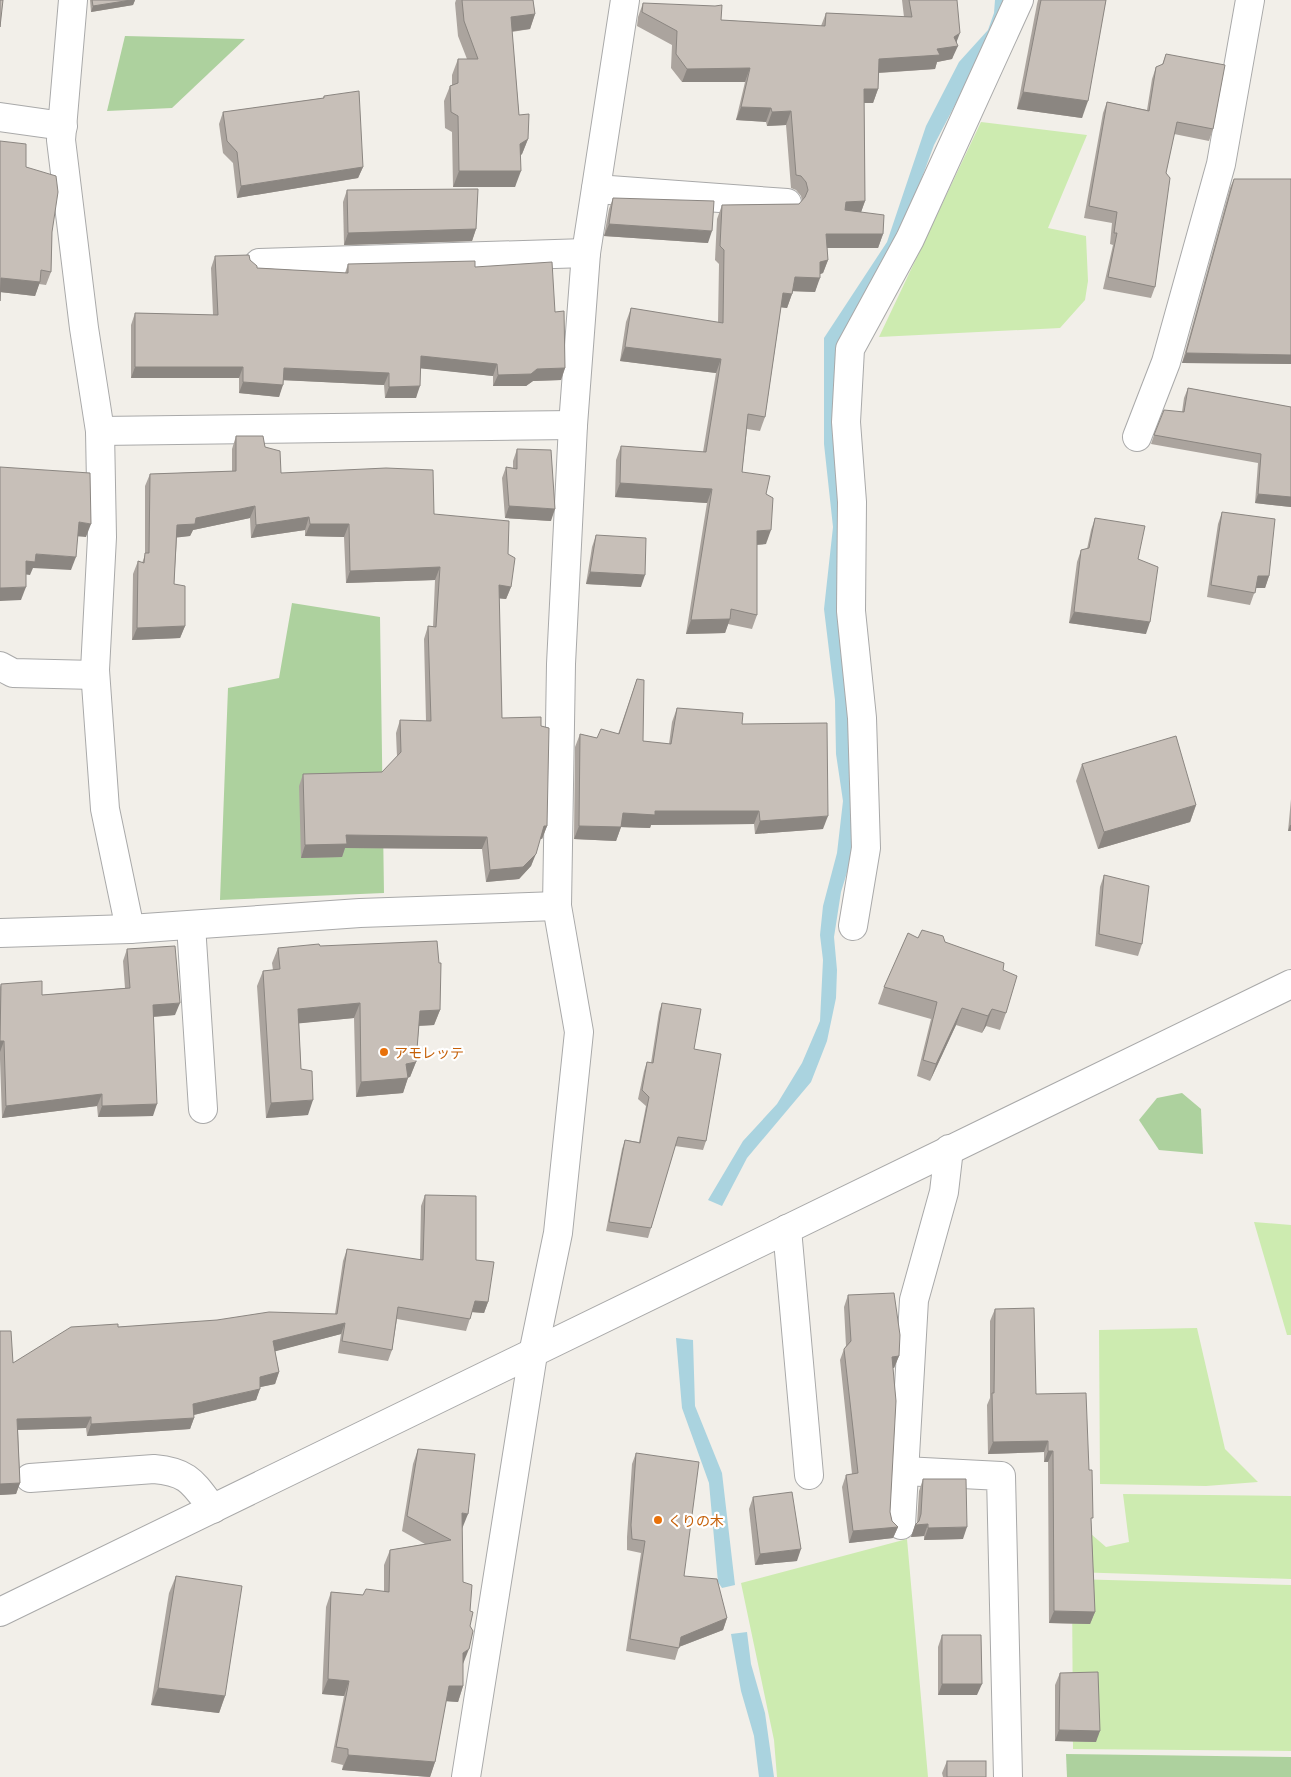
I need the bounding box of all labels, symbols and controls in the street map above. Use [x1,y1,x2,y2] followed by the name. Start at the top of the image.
[394,1044,464,1061] place label: アモレッテ
[378,1046,390,1058] marker: アモレッテ
[668,1512,724,1529] place label: くりの木
[652,1514,664,1526] marker: くりの木

